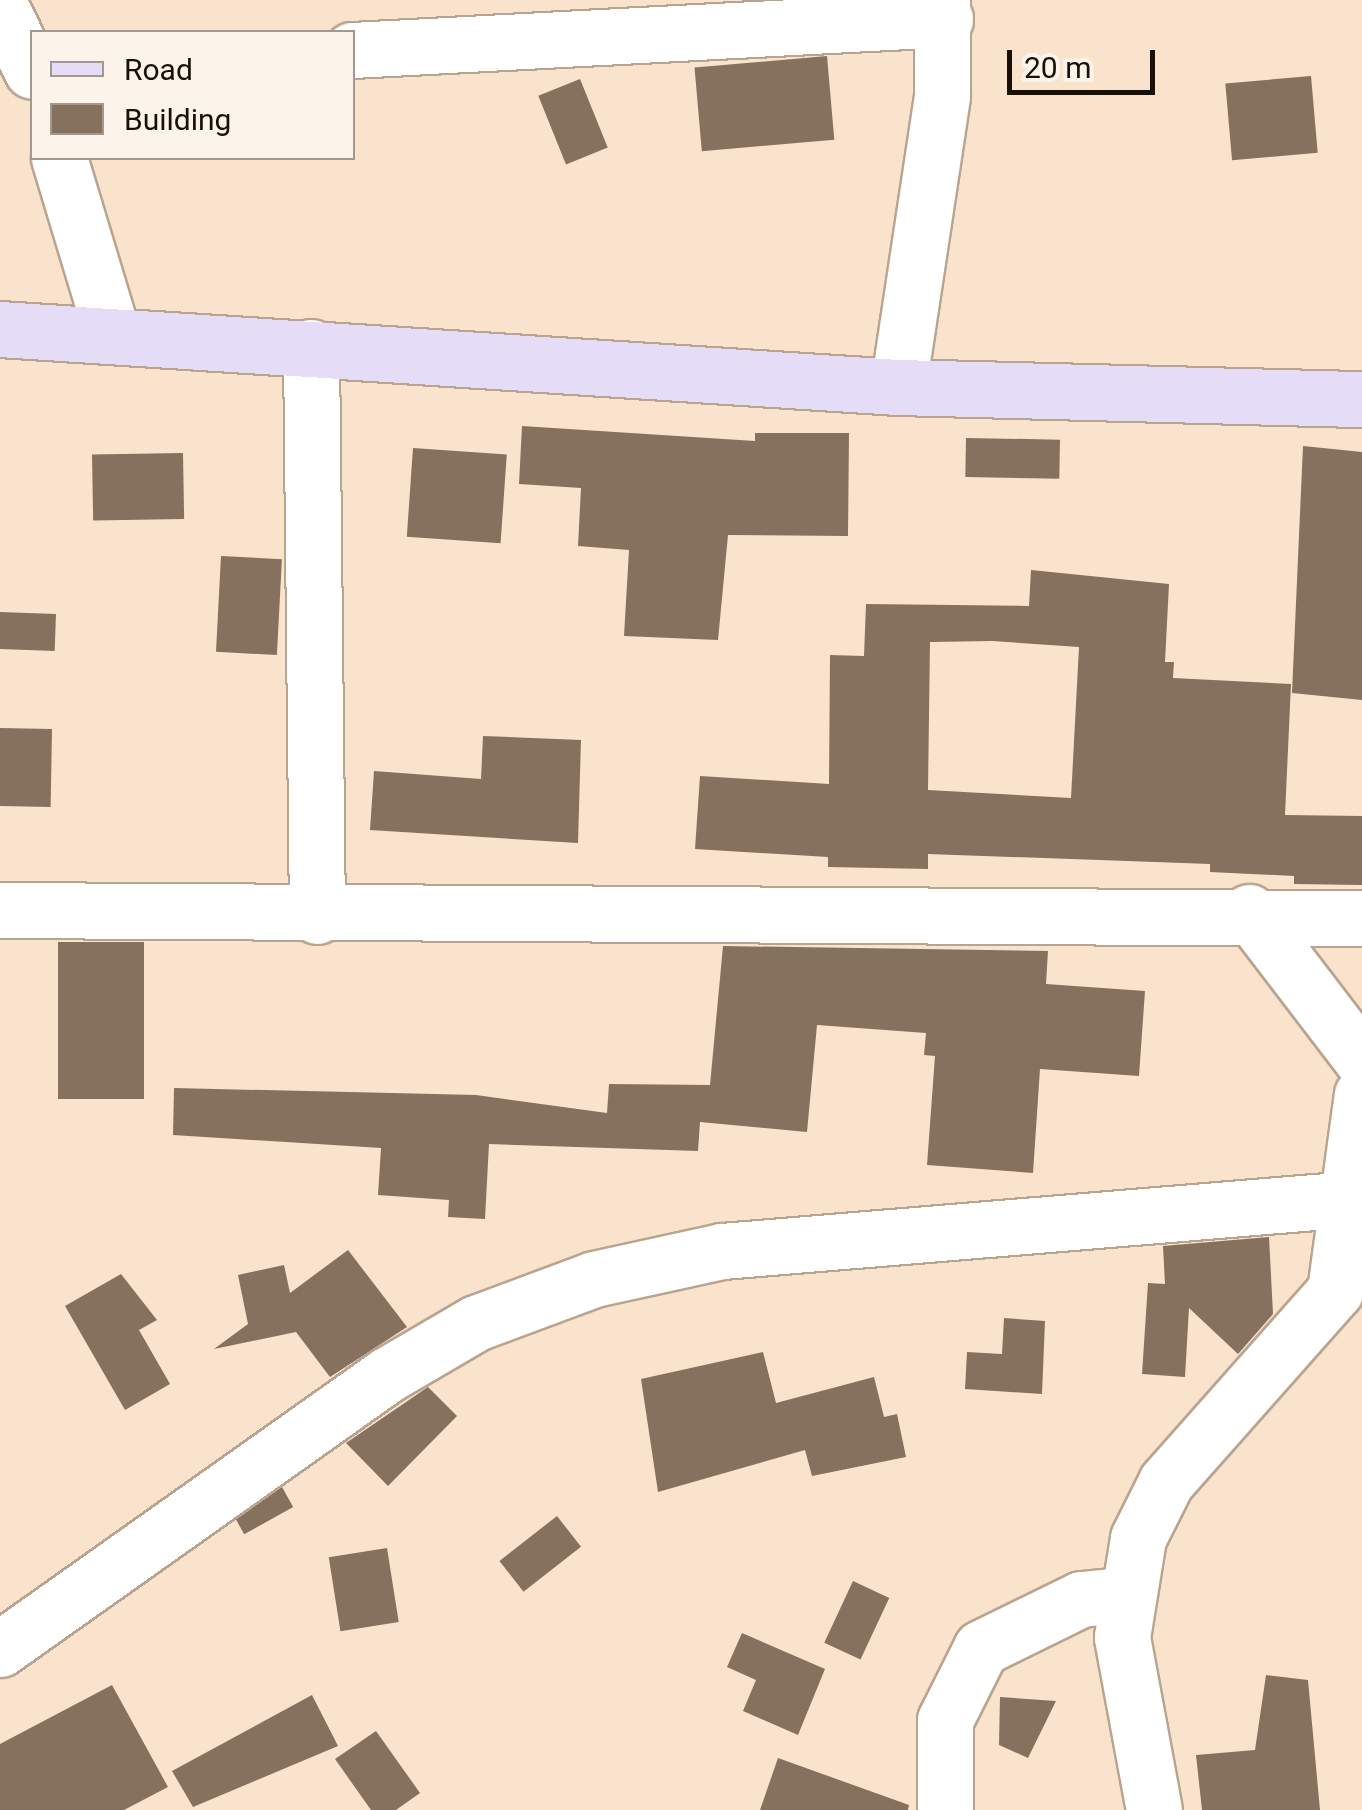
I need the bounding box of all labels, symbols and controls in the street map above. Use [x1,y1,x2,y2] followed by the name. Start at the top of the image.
[30,30,355,160] legend
[1012,30,1160,92] scale bar
[1024,50,1091,85] text: 20 m
[124,52,193,87] text: Road
[124,102,231,137] text: Building

